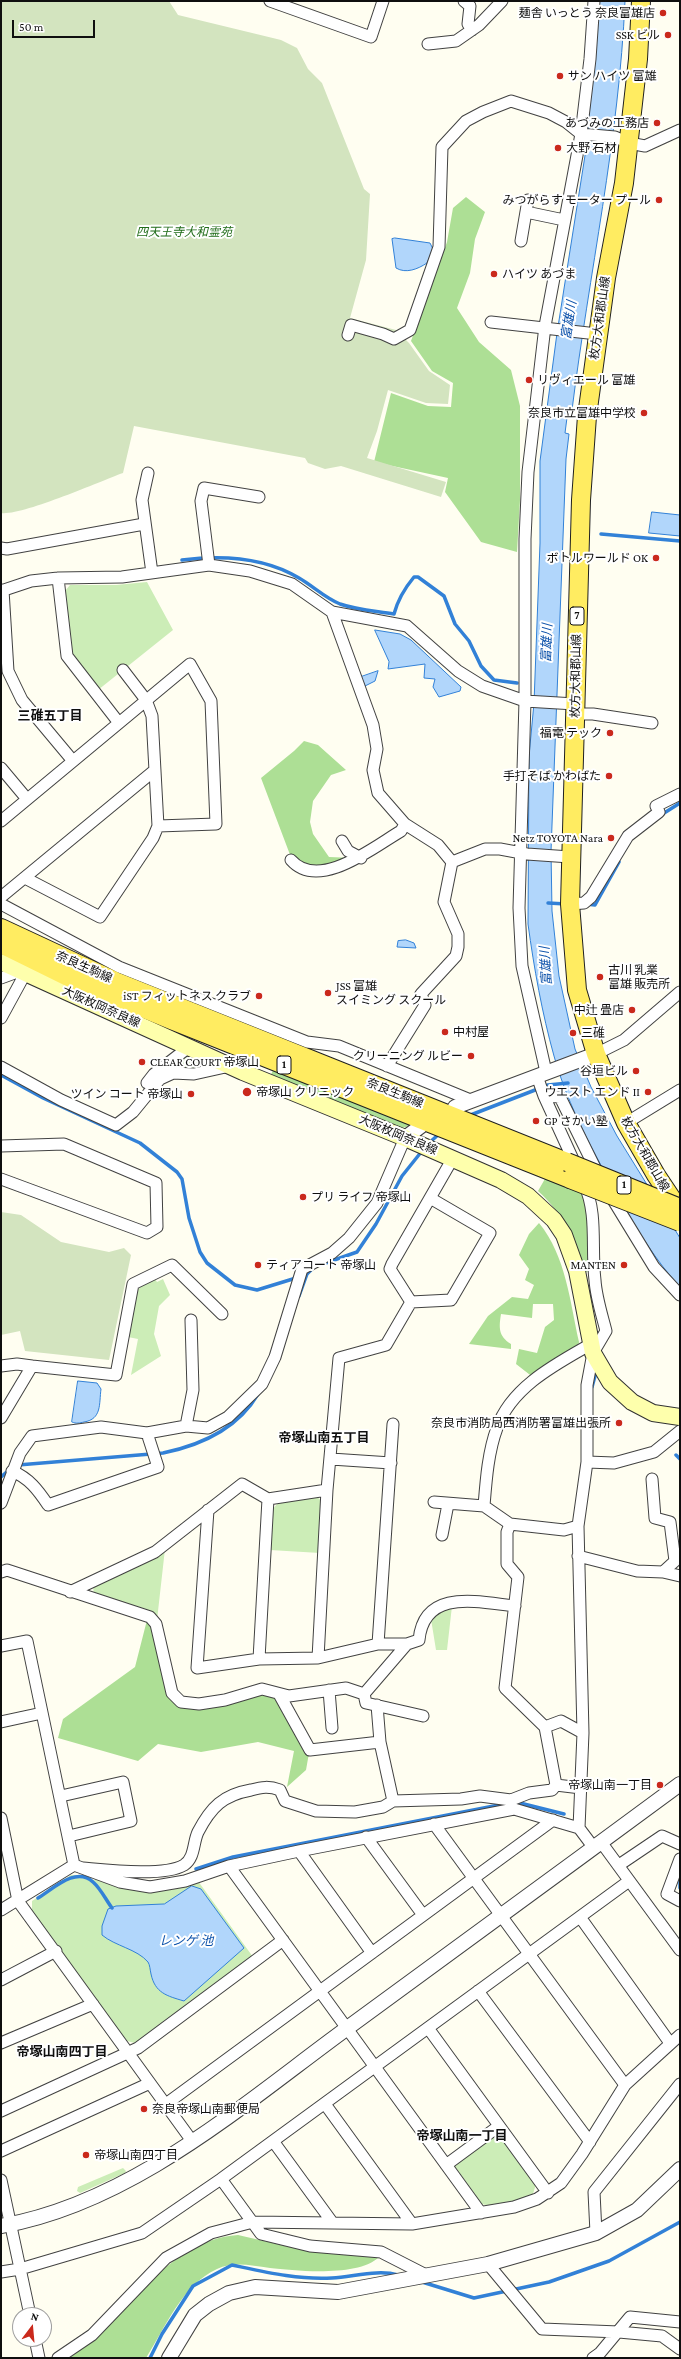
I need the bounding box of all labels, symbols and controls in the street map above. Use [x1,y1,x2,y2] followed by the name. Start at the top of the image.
[519,6,655,20] place label: 麺舎 いっとう 奈良富雄店
[658,8,668,18] marker: 麺舎 いっとう 奈良富雄店
[14,12,97,38] scale bar
[19,20,43,34] text: 50 m
[616,28,660,42] place label: SSK ビル
[663,30,673,40] marker: SSK ビル
[568,69,656,83] place label: サン ハイツ 富雄
[555,71,565,81] marker: サン ハイツ 富雄
[565,116,649,130] place label: あづみの工務店
[652,118,662,128] marker: あづみの工務店
[566,141,616,155] place label: 大野 石材
[553,143,563,153] marker: 大野 石材
[503,193,651,207] place label: みつがらす モーター プール
[654,195,664,205] marker: みつがらす モーター プール
[136,225,232,239] park label: 四天王寺大和霊苑
[502,267,576,281] place label: ハイツ あづま
[489,269,499,279] marker: ハイツ あづま
[587,275,613,361] street label: 枚方大和郡山線
[558,300,580,340] water label: 富雄川
[537,373,635,387] place label: リヴィエール 富雄
[524,375,534,385] marker: リヴィエール 富雄
[528,406,636,420] place label: 奈良市立富雄中学校
[639,408,649,418] marker: 奈良市立富雄中学校
[547,551,648,565] place label: ボトルワールド OK
[651,553,661,563] marker: ボトルワールド OK
[570,607,584,625] road number: 7
[539,623,555,663] water label: 富雄川
[568,634,584,718] street label: 枚方大和郡山線
[18,708,82,724] district label: 三碓五丁目
[540,726,602,740] place label: 福電 テック
[605,728,615,738] marker: 福電 テック
[503,769,601,783] place label: 手打そば かわばた
[604,771,614,781] marker: 手打そば かわばた
[512,831,603,845] place label: Netz TOYOTA Nara
[606,833,616,843] marker: Netz TOYOTA Nara
[537,946,555,986] water label: 富雄川
[54,948,114,986] street label: 奈良生駒線
[608,963,670,991] place label: 古川 乳業 富雄 販売所
[595,972,605,982] marker: 古川 乳業 富雄 販売所
[336,979,446,1007] place label: JSS 富雄 スイミング スクール
[60,983,142,1031] street label: 大阪枚岡奈良線
[323,988,333,998] marker: JSS 富雄 スイミング スクール
[123,989,251,1003] place label: iST フィットネス クラブ
[254,991,264,1001] marker: iST フィットネス クラブ
[574,1003,624,1017] place label: 中辻 畳店
[627,1005,637,1015] marker: 中辻 畳店
[453,1025,489,1039] place label: 中村屋
[581,1026,605,1040] place label: 三碓
[440,1027,450,1037] marker: 中村屋
[568,1028,578,1038] marker: 三碓
[353,1049,463,1063] place label: クリーニング ルビー
[466,1051,476,1061] marker: クリーニング ルビー
[150,1055,259,1069] place label: CLEAR COURT 帝塚山
[277,1056,291,1074] road number: 1
[137,1057,147,1067] marker: CLEAR COURT 帝塚山
[580,1064,628,1078] place label: 谷垣ビル
[631,1066,641,1076] marker: 谷垣ビル
[364,1075,426,1111] street label: 奈良生駒線
[256,1085,354,1099] place label: 帝塚山 クリニック
[544,1085,640,1099] place label: ウエスト エンド II
[241,1086,253,1098] marker: 帝塚山 クリニック
[71,1087,183,1101] place label: ツイン コート 帝塚山
[643,1087,653,1097] marker: ウエスト エンド II
[186,1089,196,1099] marker: ツイン コート 帝塚山
[357,1112,439,1158] street label: 大阪枚岡奈良線
[544,1114,608,1128] place label: GP さかい塾
[618,1114,672,1194] street label: 枚方大和郡山線
[531,1116,541,1126] marker: GP さかい塾
[617,1176,631,1194] road number: 1
[311,1190,411,1204] place label: プリ ライフ 帝塚山
[298,1192,308,1202] marker: プリ ライフ 帝塚山
[266,1258,376,1272] place label: ティアコート 帝塚山
[570,1258,616,1272] place label: MANTEN
[253,1260,263,1270] marker: ティアコート 帝塚山
[619,1260,629,1270] marker: MANTEN
[431,1416,611,1430] place label: 奈良市消防局西消防署富雄出張所
[614,1418,624,1428] marker: 奈良市消防局西消防署富雄出張所
[279,1430,369,1446] district label: 帝塚山南五丁目
[568,1778,652,1792] place label: 帝塚山南一丁目
[655,1780,665,1790] marker: 帝塚山南一丁目
[159,1933,213,1949] water label: レンゲ 池
[17,2044,107,2060] district label: 帝塚山南四丁目
[152,2102,260,2116] place label: 奈良帝塚山南郵便局
[139,2104,149,2114] marker: 奈良帝塚山南郵便局
[417,2128,507,2144] district label: 帝塚山南一丁目
[94,2148,178,2162] place label: 帝塚山南四丁目
[81,2150,91,2160] marker: 帝塚山南四丁目
[12,2307,52,2347] north arrow
[30,2310,40,2323] text: N

